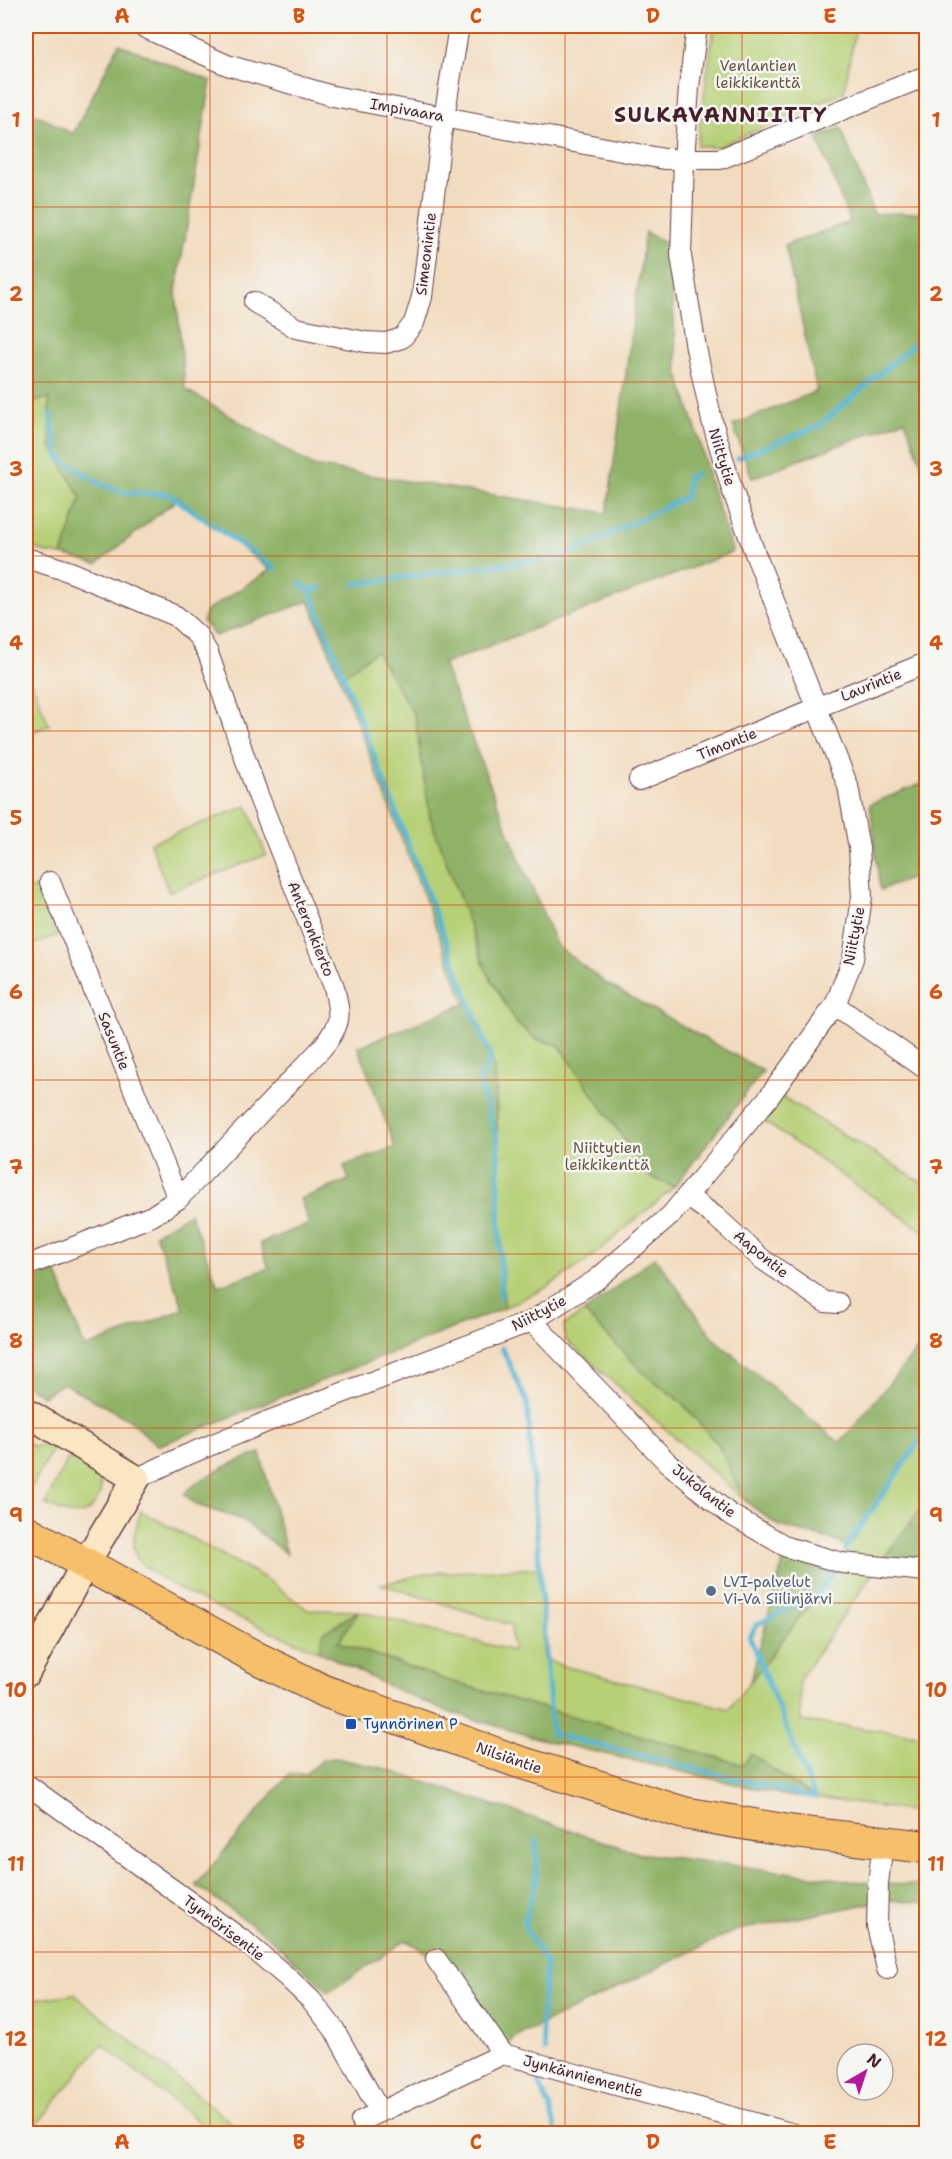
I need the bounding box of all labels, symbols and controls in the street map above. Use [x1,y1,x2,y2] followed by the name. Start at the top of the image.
[114,3,130,29] text: A
[293,3,305,29] text: B
[470,3,482,29] text: C
[646,3,660,29] text: D
[823,3,837,29] text: E
[716,56,801,93] park label: Venlantien leikkikenttä
[368,94,446,126] street label: Impivaara
[614,101,828,129] district label: SULKAVANNIITTY
[11,107,21,133] text: 1
[931,107,941,133] text: 1
[411,211,441,297] street label: Simeonintie
[9,281,23,307] text: 2
[929,281,943,307] text: 2
[704,426,740,488] street label: Niittytie
[9,456,23,482] text: 3
[929,456,943,482] text: 3
[9,630,23,656] text: 4
[929,630,943,656] text: 4
[838,664,904,706] street label: Laurintie
[694,723,760,765] street label: Timontie
[10,805,22,831] text: 5
[930,805,942,831] text: 5
[283,878,339,980] street label: Anteronkierto
[839,905,869,967] street label: Niittytie
[9,979,23,1005] text: 6
[929,979,943,1005] text: 6
[93,1009,135,1073] street label: Sasuntie
[565,1138,650,1175] park label: Niittytien leikkikenttä
[9,1154,23,1180] text: 7
[929,1154,943,1180] text: 7
[729,1226,793,1282] street label: Aapontie
[508,1290,570,1336] street label: Niittytie
[9,1328,23,1354] text: 8
[929,1328,943,1354] text: 8
[668,1460,740,1522] street label: Jukolantie
[9,1502,23,1528] text: 9
[929,1502,943,1528] text: 9
[723,1572,832,1609] place label: LVI-palvelut Vi-Va Siilinjärvi
[704,1584,718,1598] marker: LVI-palvelut Vi-Va Siilinjärvi
[5,1677,27,1703] text: 10
[925,1677,947,1703] text: 10
[363,1714,458,1734] place label: Tynnörinen P
[344,1717,358,1731] marker: Tynnörinen P
[473,1737,545,1779] street label: Nilsiäntie
[7,1851,25,1877] text: 11
[927,1851,945,1877] text: 11
[179,1891,269,1965] street label: Tynnörisentie
[5,2026,27,2052] text: 12
[925,2026,947,2052] text: 12
[835,2042,895,2102] north arrow
[863,2049,886,2073] text: N
[521,2050,645,2102] street label: Jynkänniementie
[114,2129,130,2155] text: A
[293,2129,305,2155] text: B
[470,2129,482,2155] text: C
[646,2129,660,2155] text: D
[823,2129,837,2155] text: E

